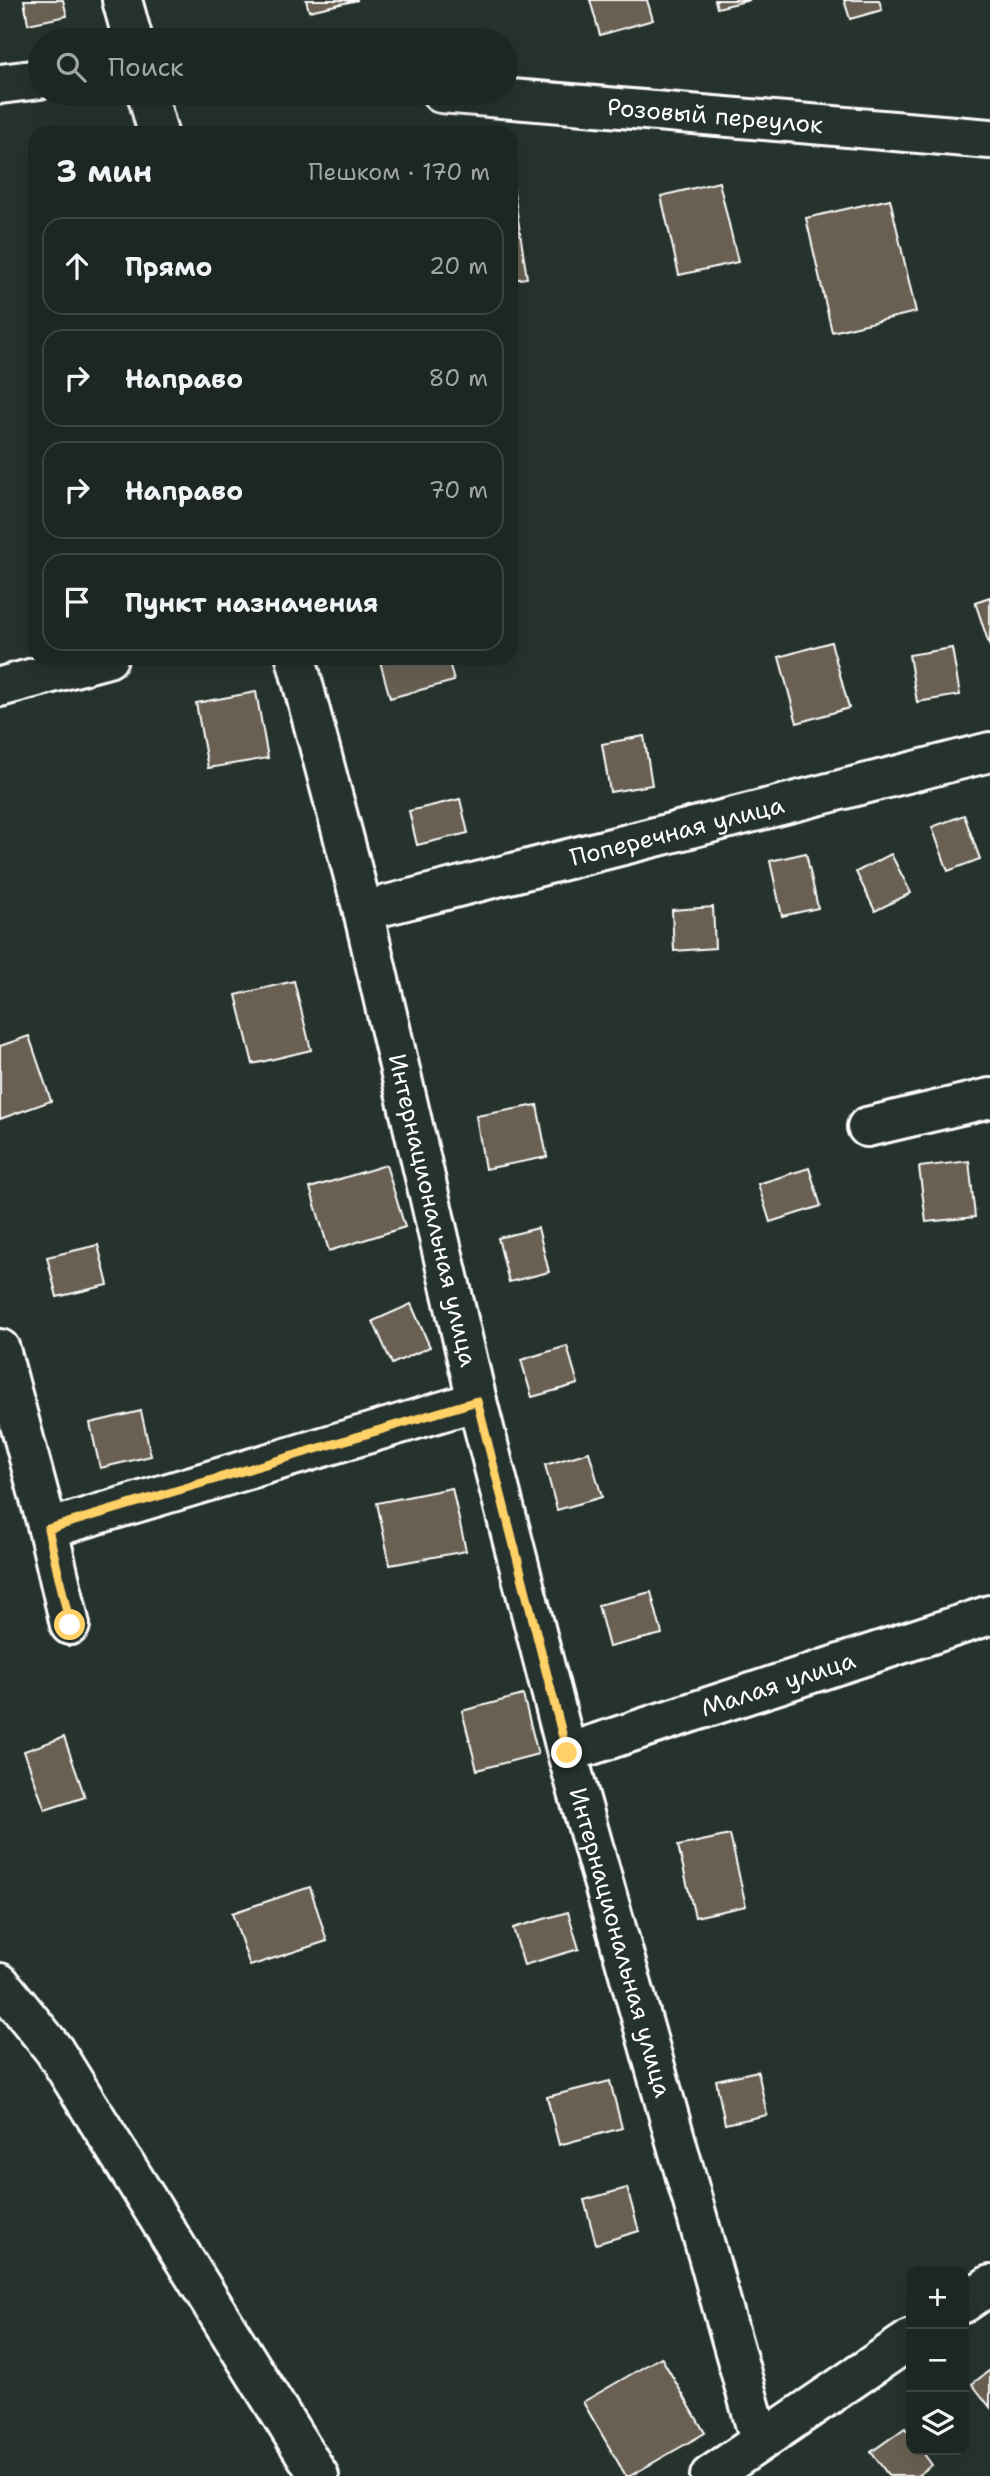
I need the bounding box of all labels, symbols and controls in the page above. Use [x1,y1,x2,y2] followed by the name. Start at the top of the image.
[28,28,518,105] search box
[52,48,90,86] icon: search
[108,49,184,84] text: Поиск
[606,91,825,141] street label: Розовый переулок
[56,151,152,192] text: 3 мин
[308,157,490,187] text: Пешком · 170 m
[58,247,96,285] icon: ahead
[125,249,213,284] text: Прямо
[429,251,488,281] text: 20 m
[58,359,96,397] icon: right
[125,361,243,396] text: Направо
[429,363,488,393] text: 80 m
[58,471,96,509] icon: right
[125,473,243,508] text: Направо
[429,475,488,505] text: 70 m
[58,583,96,621] icon: arrive
[125,585,378,620] text: Пункт назначения
[567,789,788,874] street label: Поперечная улица
[381,1051,485,1370] street label: Интернациональная улица
[54,1609,85,1640] route start
[697,1644,859,1724] street label: Малая улица
[551,1737,582,1768] route end
[561,1784,679,2101] street label: Интернациональная улица
[906,2266,969,2455] map controls
[906,2266,969,2329] button: +
[906,2329,969,2392] button: −
[906,2392,969,2455] button: layers

